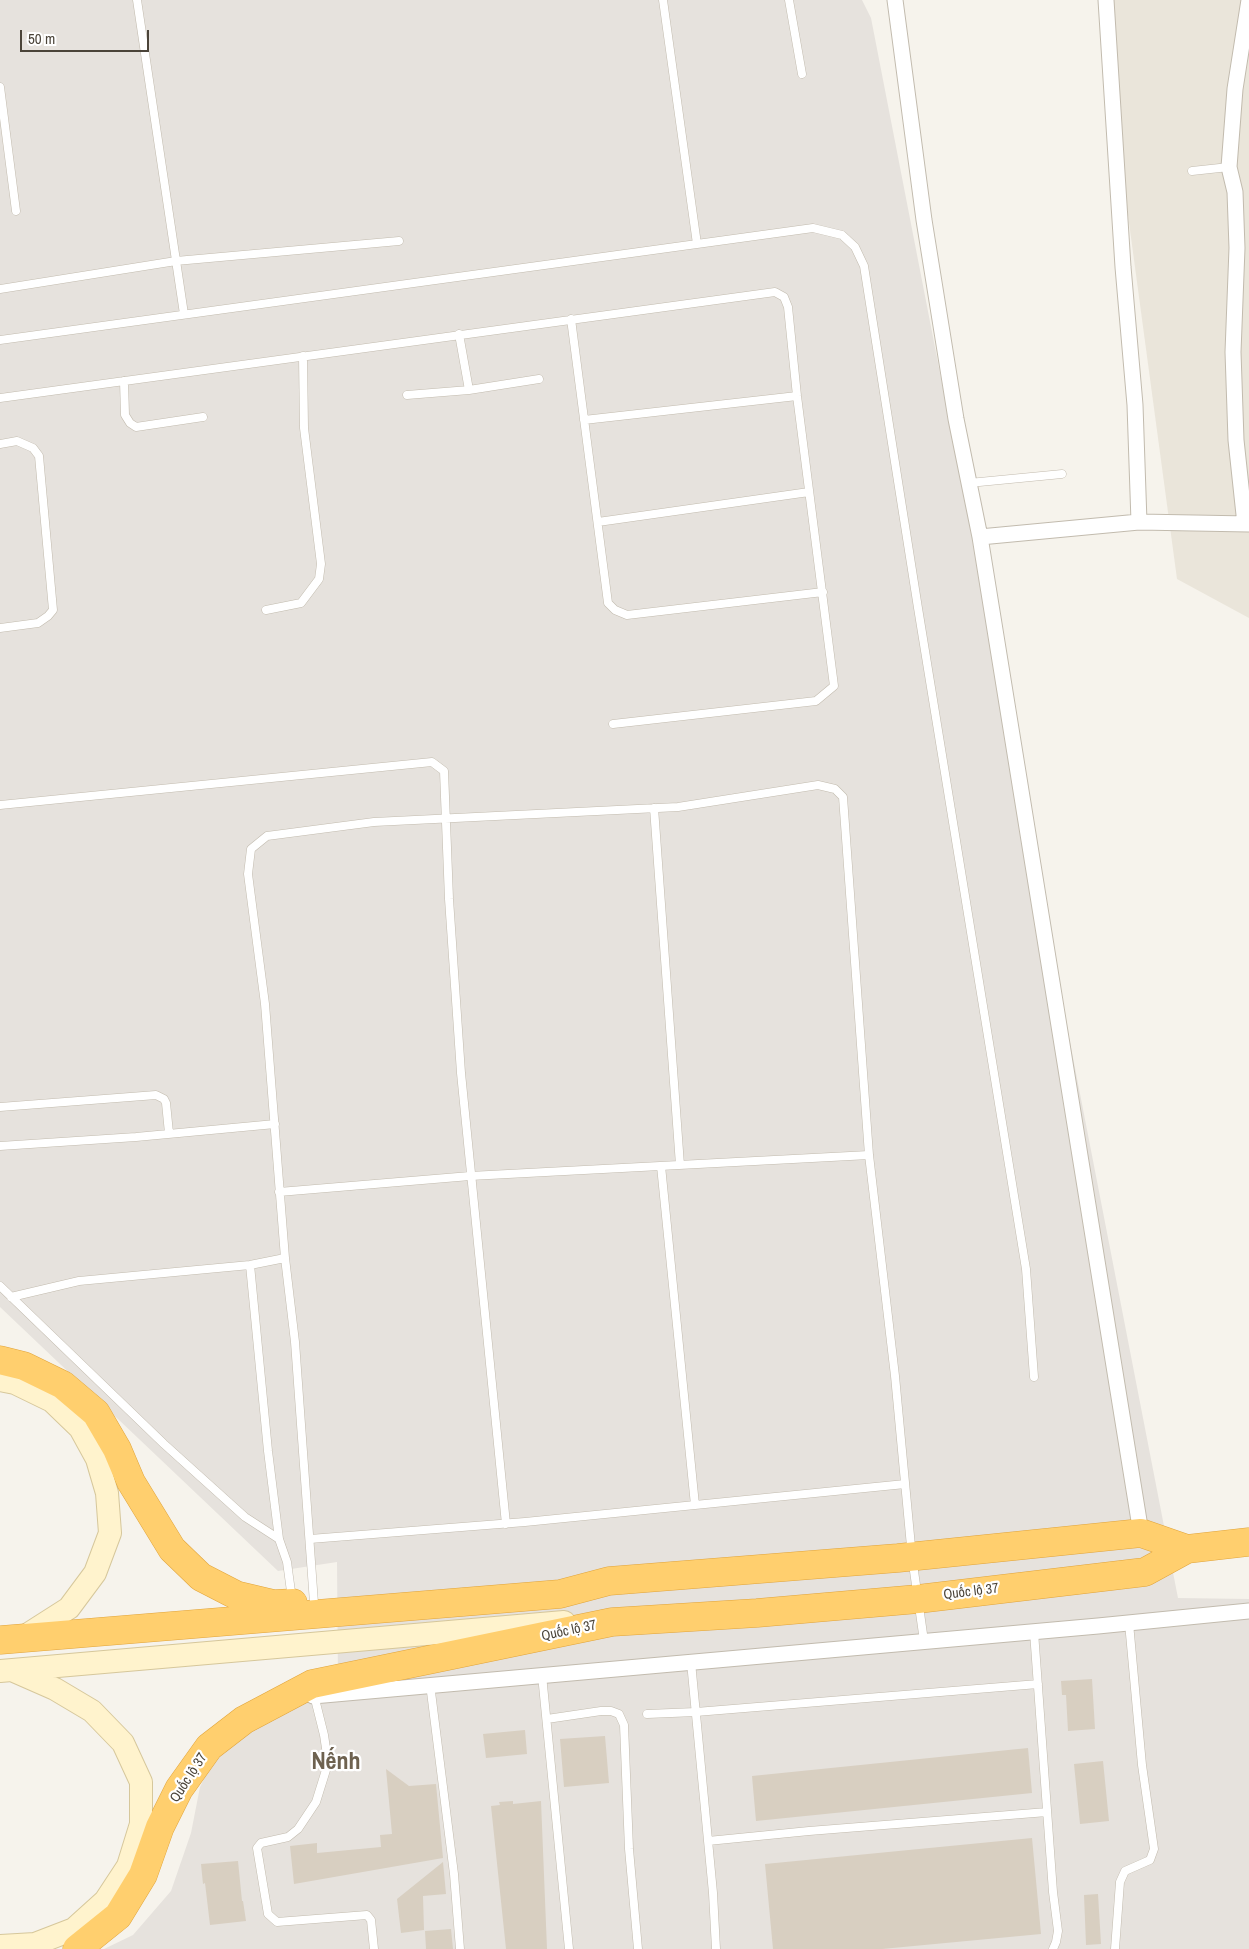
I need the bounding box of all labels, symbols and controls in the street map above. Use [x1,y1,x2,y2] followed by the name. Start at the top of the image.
[22,20,151,52] scale bar
[28,28,55,49] text: 50 m
[942,1580,1000,1604] street label: Quốc lộ 37
[540,1617,598,1645] street label: Quốc lộ 37
[311,1749,361,1777] district label: Nếnh
[167,1750,211,1806] street label: Quốc lộ 37

